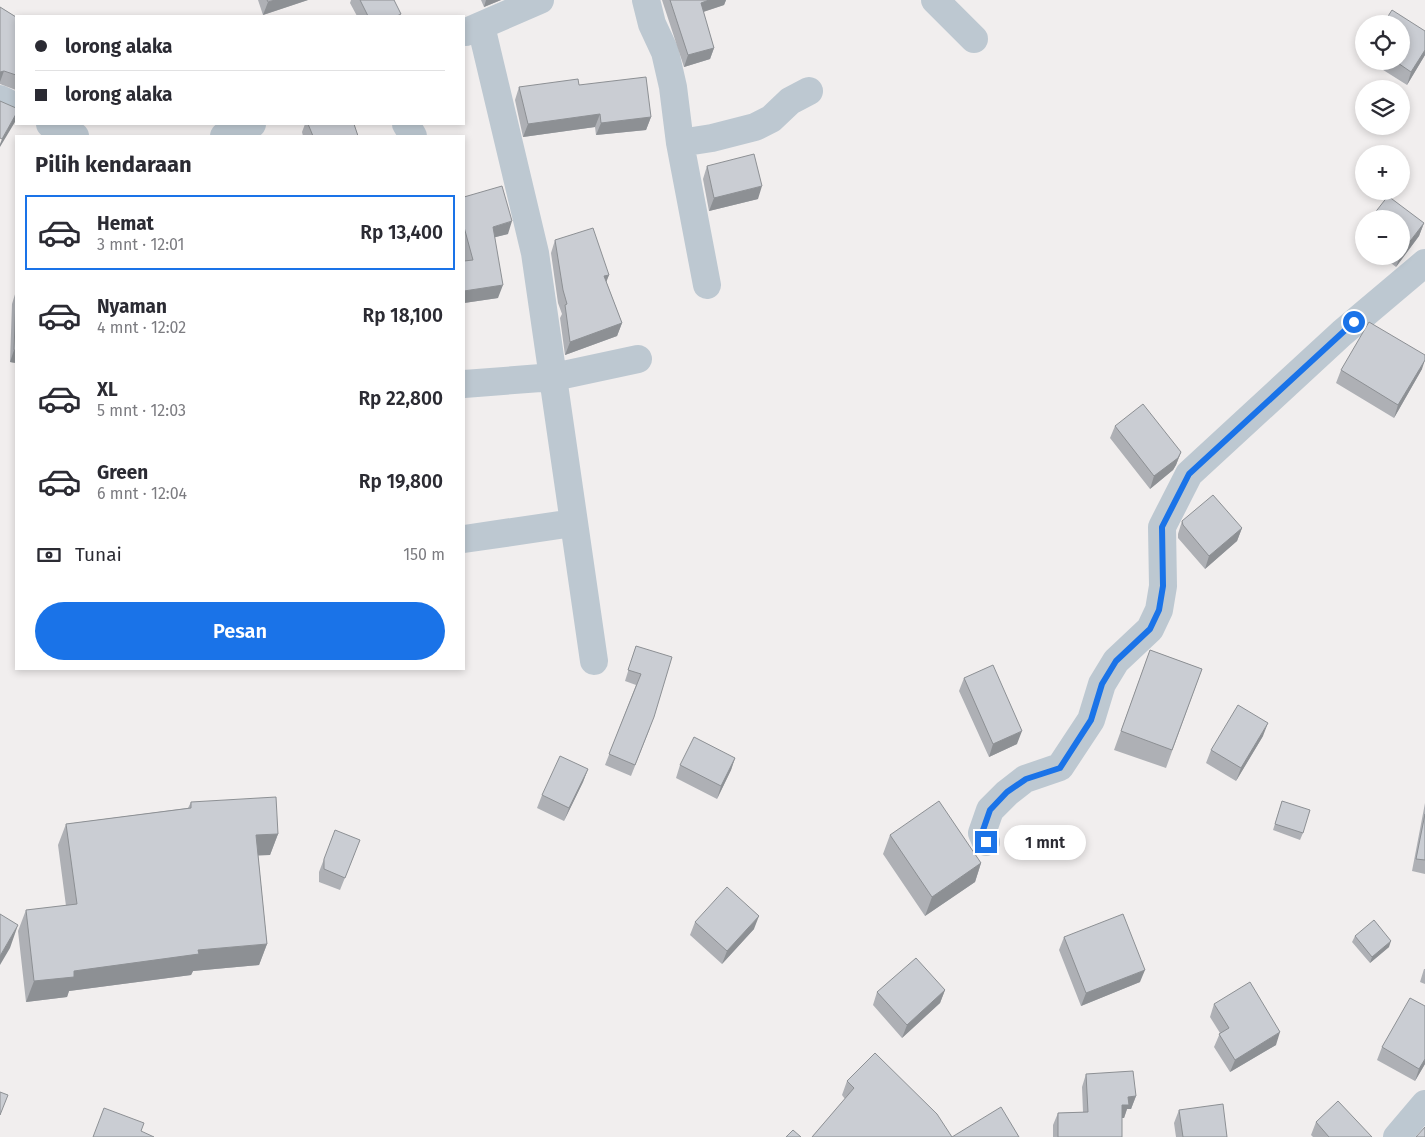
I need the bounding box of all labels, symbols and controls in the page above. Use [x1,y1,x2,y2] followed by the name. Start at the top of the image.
[1355,15,1410,265] map controls
[1355,15,1410,70] button: locate
[65,35,173,58] text: lorong alaka
[1355,80,1410,135] button: layers
[65,83,173,106] text: lorong alaka
[1355,145,1410,200] button: +
[35,151,192,178] text: Pilih kendaraan
[37,210,82,255] icon: car
[1355,210,1410,265] button: −
[97,212,154,235] text: Hemat
[360,221,443,244] text: Rp 13,400
[97,235,185,254] text: 3 mnt · 12:01
[37,293,82,338] icon: car
[97,295,167,318] text: Nyaman
[362,304,443,327] text: Rp 18,100
[1343,311,1365,333] route start
[97,318,186,337] text: 4 mnt · 12:02
[37,376,82,421] icon: car
[97,378,118,401] text: XL
[358,387,443,410] text: Rp 22,800
[97,401,186,420] text: 5 mnt · 12:03
[37,459,82,504] icon: car
[97,461,148,484] text: Green
[359,470,443,493] text: Rp 19,800
[97,484,187,503] text: 6 mnt · 12:04
[35,541,63,569] icon: cash
[75,543,122,566] text: Tunai
[403,545,445,564] text: 150 m
[35,602,445,660] button: Pesan
[1004,824,1086,860] callout: 1 mnt
[975,831,997,853] route end
[1025,833,1065,852] text: 1 mnt

